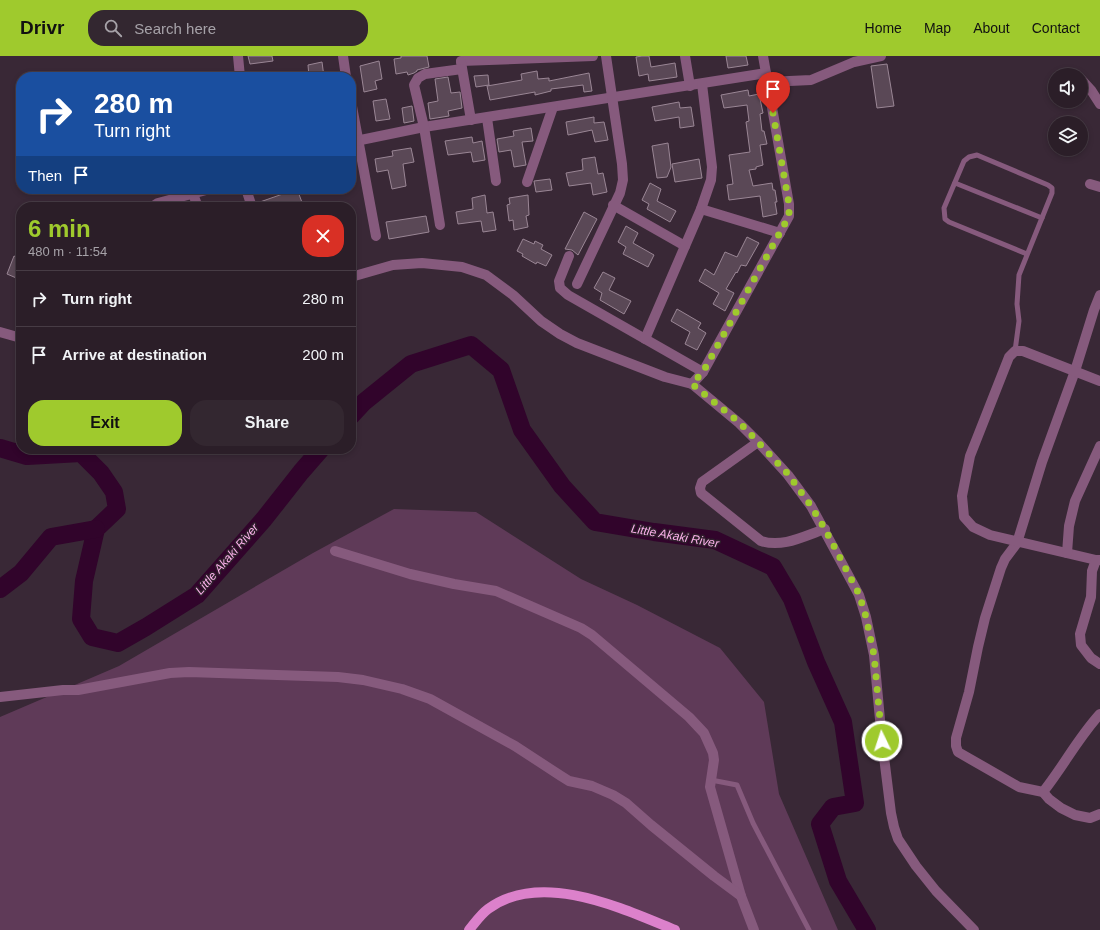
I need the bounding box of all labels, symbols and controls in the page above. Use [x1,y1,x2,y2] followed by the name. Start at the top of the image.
[88,10,368,46] search box
[20,17,64,38] text: Drivr
[102,17,124,39] icon: search
[134,20,216,37] text: Search here
[865,20,902,36] text: Home
[924,20,951,36] text: Map
[973,20,1010,36] text: About
[1032,20,1080,36] text: Contact
[1048,68,1088,156] map controls
[1048,68,1088,108] button: sound
[756,72,790,113] pin
[762,78,784,100] icon: arrive
[28,88,80,140] icon: right
[94,88,173,119] text: 280 m
[1048,116,1088,156] button: layers
[94,121,170,141] text: Turn right
[70,164,92,186] icon: arrive
[28,167,62,184] text: Then
[28,215,91,242] text: 6 min
[302,215,344,257] button: close
[28,244,107,259] text: 480 m · 11:54
[28,288,50,310] icon: right
[62,290,132,307] text: Turn right
[302,290,344,307] text: 280 m
[28,344,50,366] icon: arrive
[62,346,207,363] text: Arrive at destination
[302,346,344,363] text: 200 m
[28,400,182,446] button: Exit
[190,400,344,446] button: Share
[193,520,262,597] water label: Little Akaki River
[630,521,721,551] water label: Little Akaki River
[861,720,903,762] position arrow

